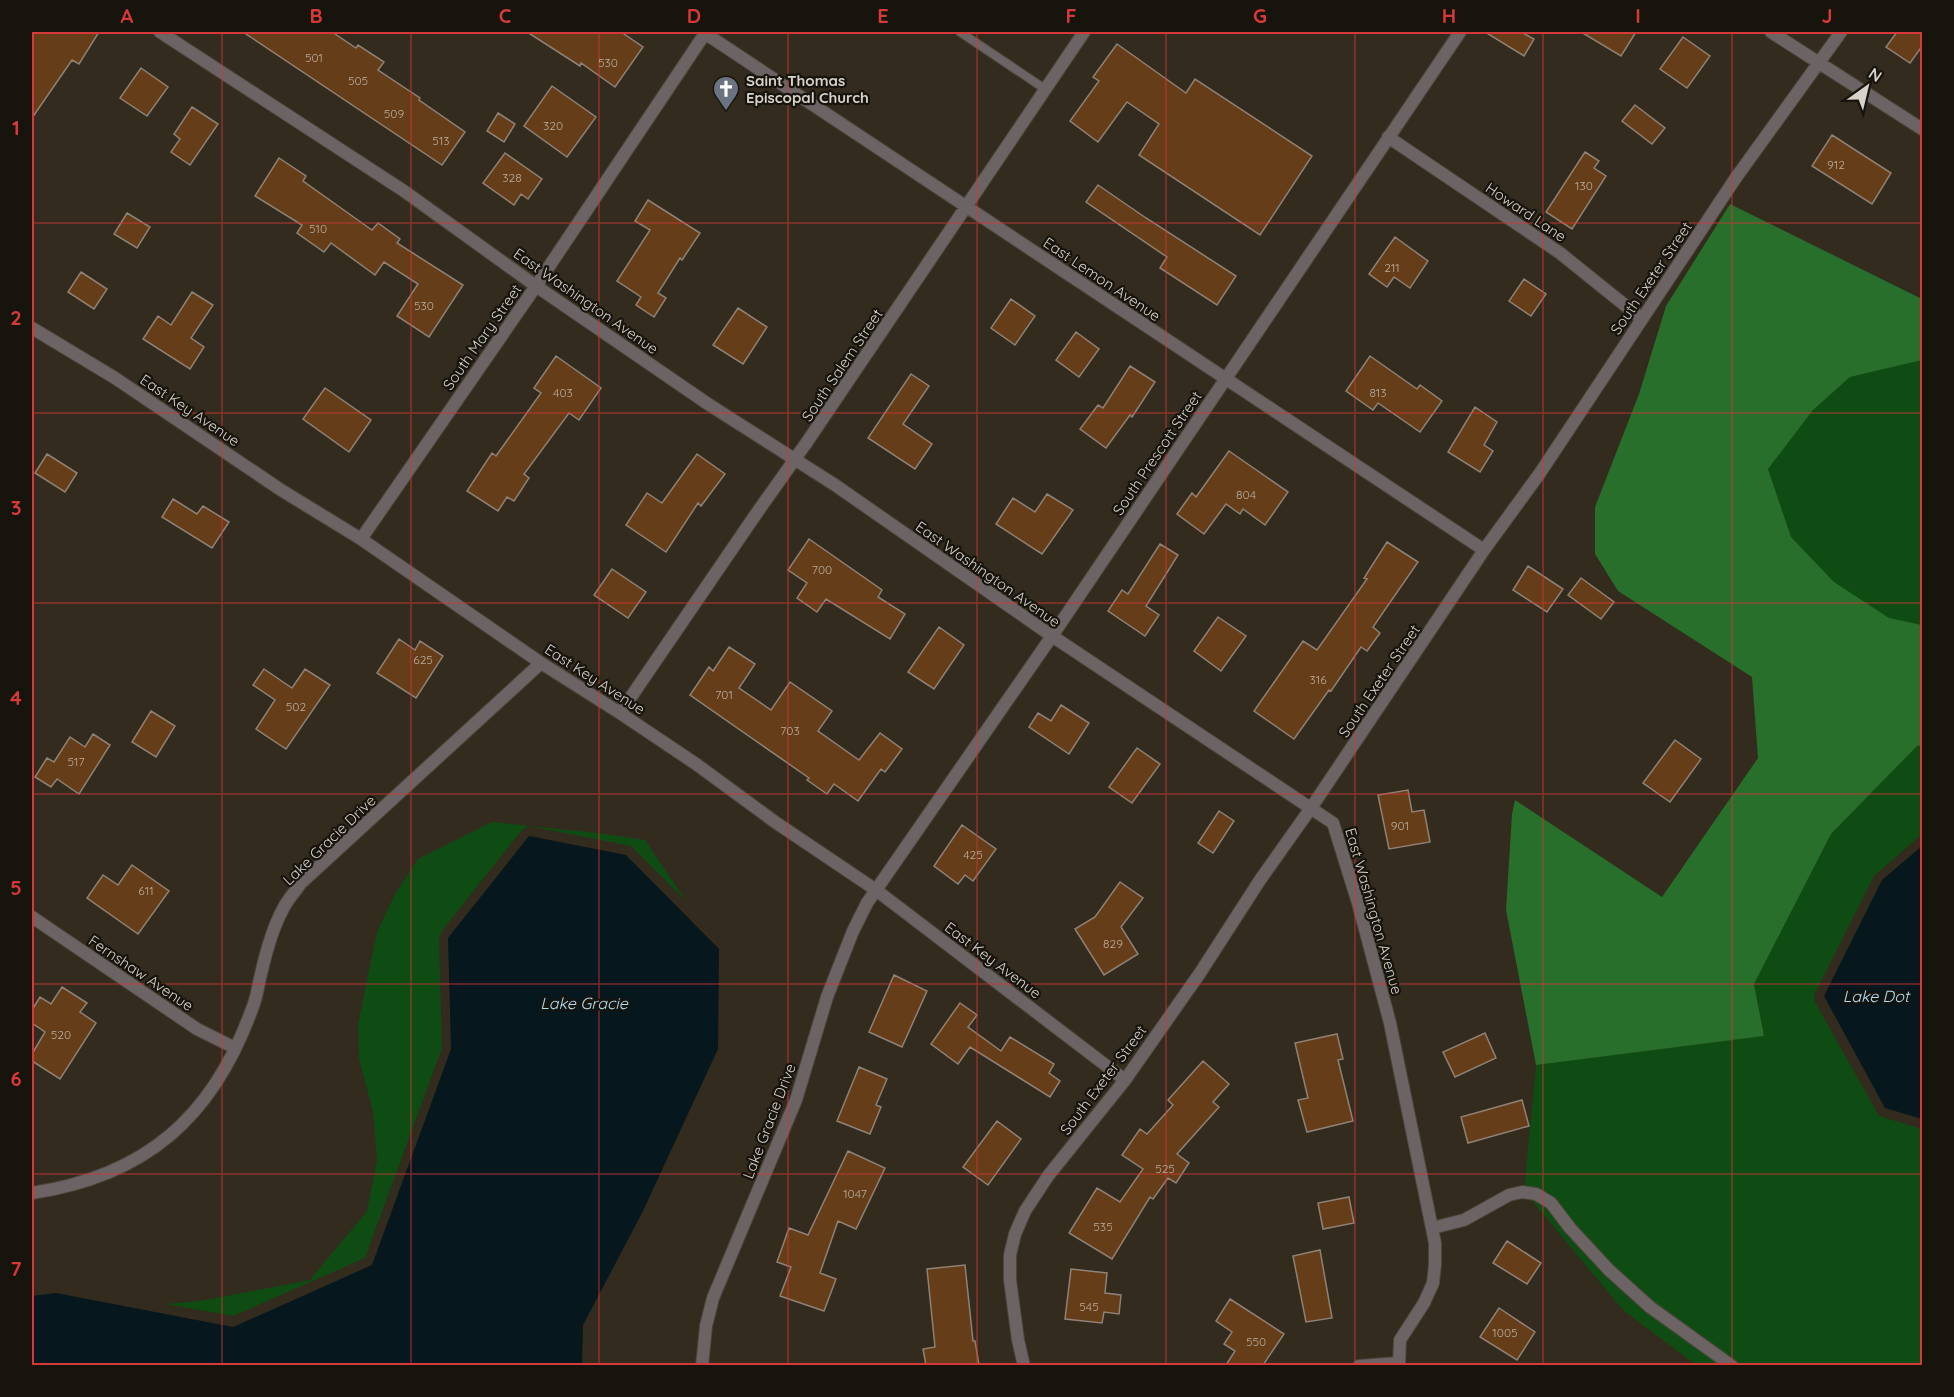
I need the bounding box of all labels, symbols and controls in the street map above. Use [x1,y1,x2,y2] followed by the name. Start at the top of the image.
[121,3,134,28] text: A
[309,3,323,28] text: B
[499,3,512,28] text: C
[687,3,701,28] text: D
[877,3,889,28] text: E
[1065,3,1077,28] text: F
[1253,3,1267,28] text: G
[1442,3,1456,28] text: H
[1635,3,1641,28] text: I
[1821,3,1833,28] text: J
[305,50,323,65] house number: 501
[598,55,618,70] house number: 530
[1837,57,1897,117] north arrow
[1865,63,1886,86] text: N
[746,71,869,107] place label: Saint Thomas Episcopal Church
[348,73,368,88] house number: 505
[711,74,741,112] church icon: Saint Thomas Episcopal Church
[384,106,404,121] house number: 509
[12,115,20,140] text: 1
[543,118,563,133] house number: 320
[432,133,450,148] house number: 513
[1827,157,1845,172] house number: 912
[502,170,522,185] house number: 328
[1482,178,1570,246] street label: Howard Lane
[1575,178,1593,193] house number: 130
[1606,218,1696,338] street label: South Exeter Street
[309,221,327,236] house number: 510
[1040,233,1164,325] street label: East Lemon Avenue
[510,244,662,358] street label: East Washington Avenue
[1384,260,1400,275] house number: 211
[438,281,526,393] street label: South Mary Street
[414,298,434,313] house number: 530
[10,305,22,330] text: 2
[797,305,887,425] street label: South Salem Street
[137,370,243,450] street label: East Key Avenue
[553,385,573,400] house number: 403
[1369,385,1387,400] house number: 813
[1108,387,1206,519] street label: South Prescott Street
[1236,487,1256,502] house number: 804
[11,495,21,520] text: 3
[912,517,1064,631] street label: East Washington Avenue
[812,562,832,577] house number: 700
[1334,621,1424,741] street label: South Exeter Street
[541,639,649,719] street label: East Key Avenue
[413,652,433,667] house number: 625
[1309,672,1327,687] house number: 316
[10,685,22,710] text: 4
[715,687,733,702] house number: 701
[286,699,307,714] house number: 502
[780,723,800,738] house number: 703
[67,754,85,769] house number: 517
[278,791,380,889] street label: Lake Gracie Drive
[1391,818,1409,833] house number: 901
[1341,826,1407,996] street label: East Washington Avenue
[963,847,983,862] house number: 425
[10,875,22,900] text: 5
[138,883,154,898] house number: 611
[941,918,1045,1002] street label: East Key Avenue
[85,931,197,1015] street label: Fernshaw Avenue
[1103,936,1123,951] house number: 829
[1843,986,1911,1006] water label: Lake Dot
[540,993,629,1013] water label: Lake Gracie
[1056,1022,1150,1138] street label: South Exeter Street
[51,1027,71,1042] house number: 520
[738,1061,800,1181] street label: Lake Gracie Drive
[10,1066,22,1091] text: 6
[1155,1161,1175,1176] house number: 525
[843,1186,867,1201] house number: 1047
[1093,1219,1113,1234] house number: 535
[11,1256,22,1281] text: 7
[1079,1299,1099,1314] house number: 545
[1492,1325,1518,1340] house number: 1005
[1246,1334,1266,1349] house number: 550

